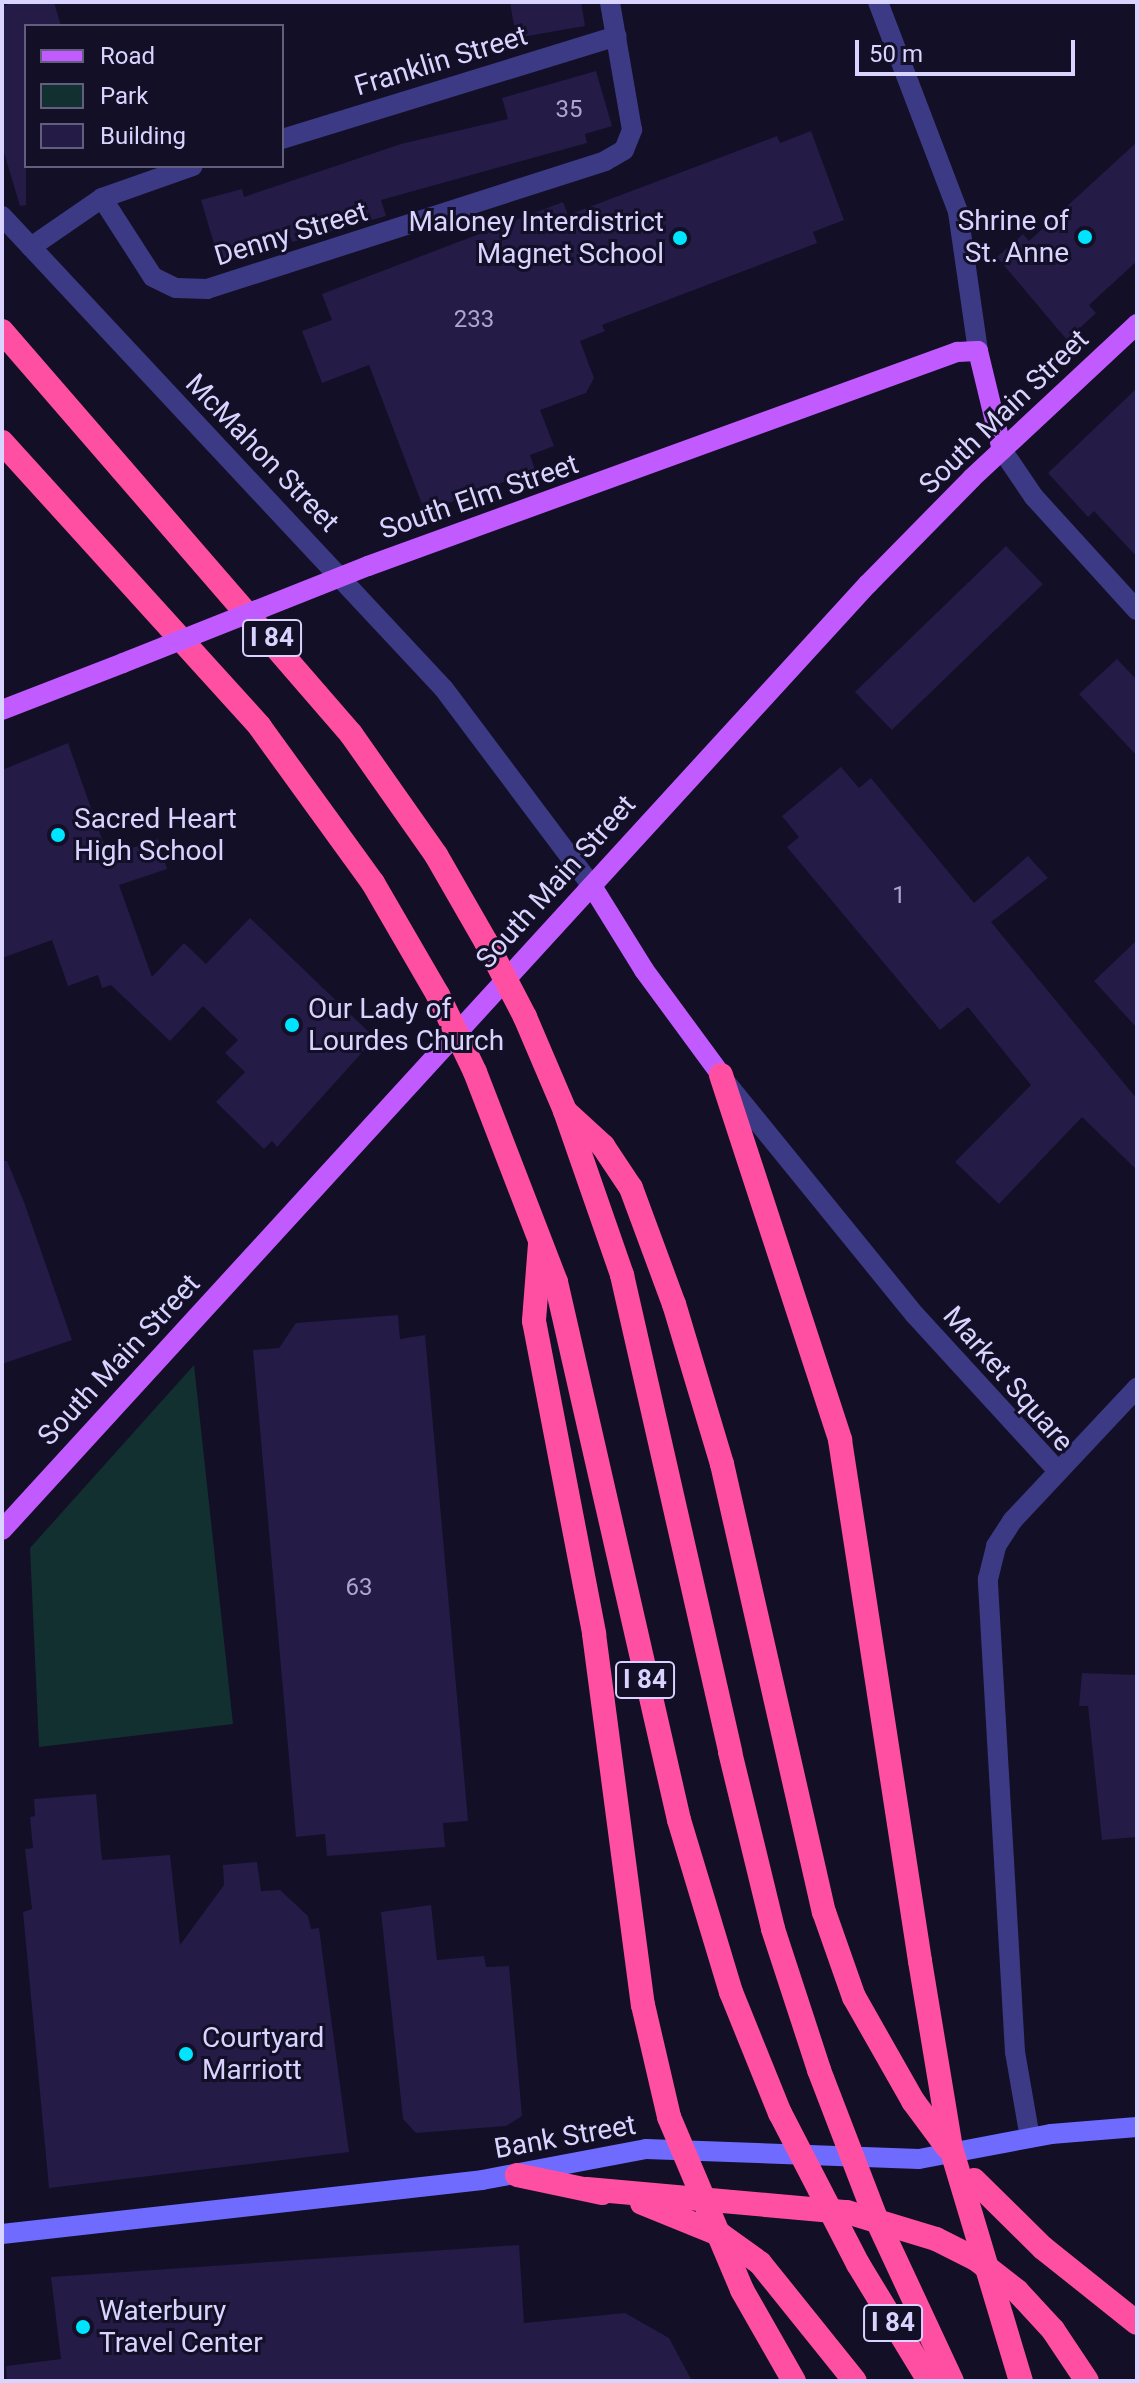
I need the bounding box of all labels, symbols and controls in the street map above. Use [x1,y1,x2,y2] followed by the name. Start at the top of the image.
[351,19,531,103] street label: Franklin Street
[24,24,284,168] legend
[859,24,1079,74] scale bar
[869,40,923,68] text: 50 m
[100,42,155,70] text: Road
[100,82,148,110] text: Park
[556,96,582,124] house number: 35
[100,122,186,150] text: Building
[210,195,372,273] street label: Denny Street
[958,204,1069,270] place label: Shrine of St. Anne
[409,205,664,271] place label: Maloney Interdistrict Magnet School
[1076,228,1094,246] marker: Shrine of St. Anne
[671,229,689,247] marker: Maloney Interdistrict Magnet School
[454,306,494,334] house number: 233
[912,323,1096,501] street label: South Main Street
[178,367,346,539] street label: McMahon Street
[375,447,583,547] street label: South Elm Street
[242,616,302,660] road number: I 84
[469,788,643,976] street label: South Main Street
[74,802,237,868] place label: Sacred Heart High School
[49,826,67,844] marker: Sacred Heart High School
[892,882,906,910] house number: 1
[308,992,504,1058] place label: Our Lady of Lourdes Church
[283,1016,301,1034] marker: Our Lady of Lourdes Church
[31,1267,207,1453] street label: South Main Street
[936,1300,1080,1458] street label: Market Square
[346,1574,372,1602] house number: 63
[615,1658,675,1702] road number: I 84
[202,2021,324,2087] place label: Courtyard Marriott
[177,2045,195,2063] marker: Courtyard Marriott
[492,2108,638,2166] street label: Bank Street
[99,2294,263,2360] place label: Waterbury Travel Center
[863,2301,923,2345] road number: I 84
[74,2318,92,2336] marker: Waterbury Travel Center

